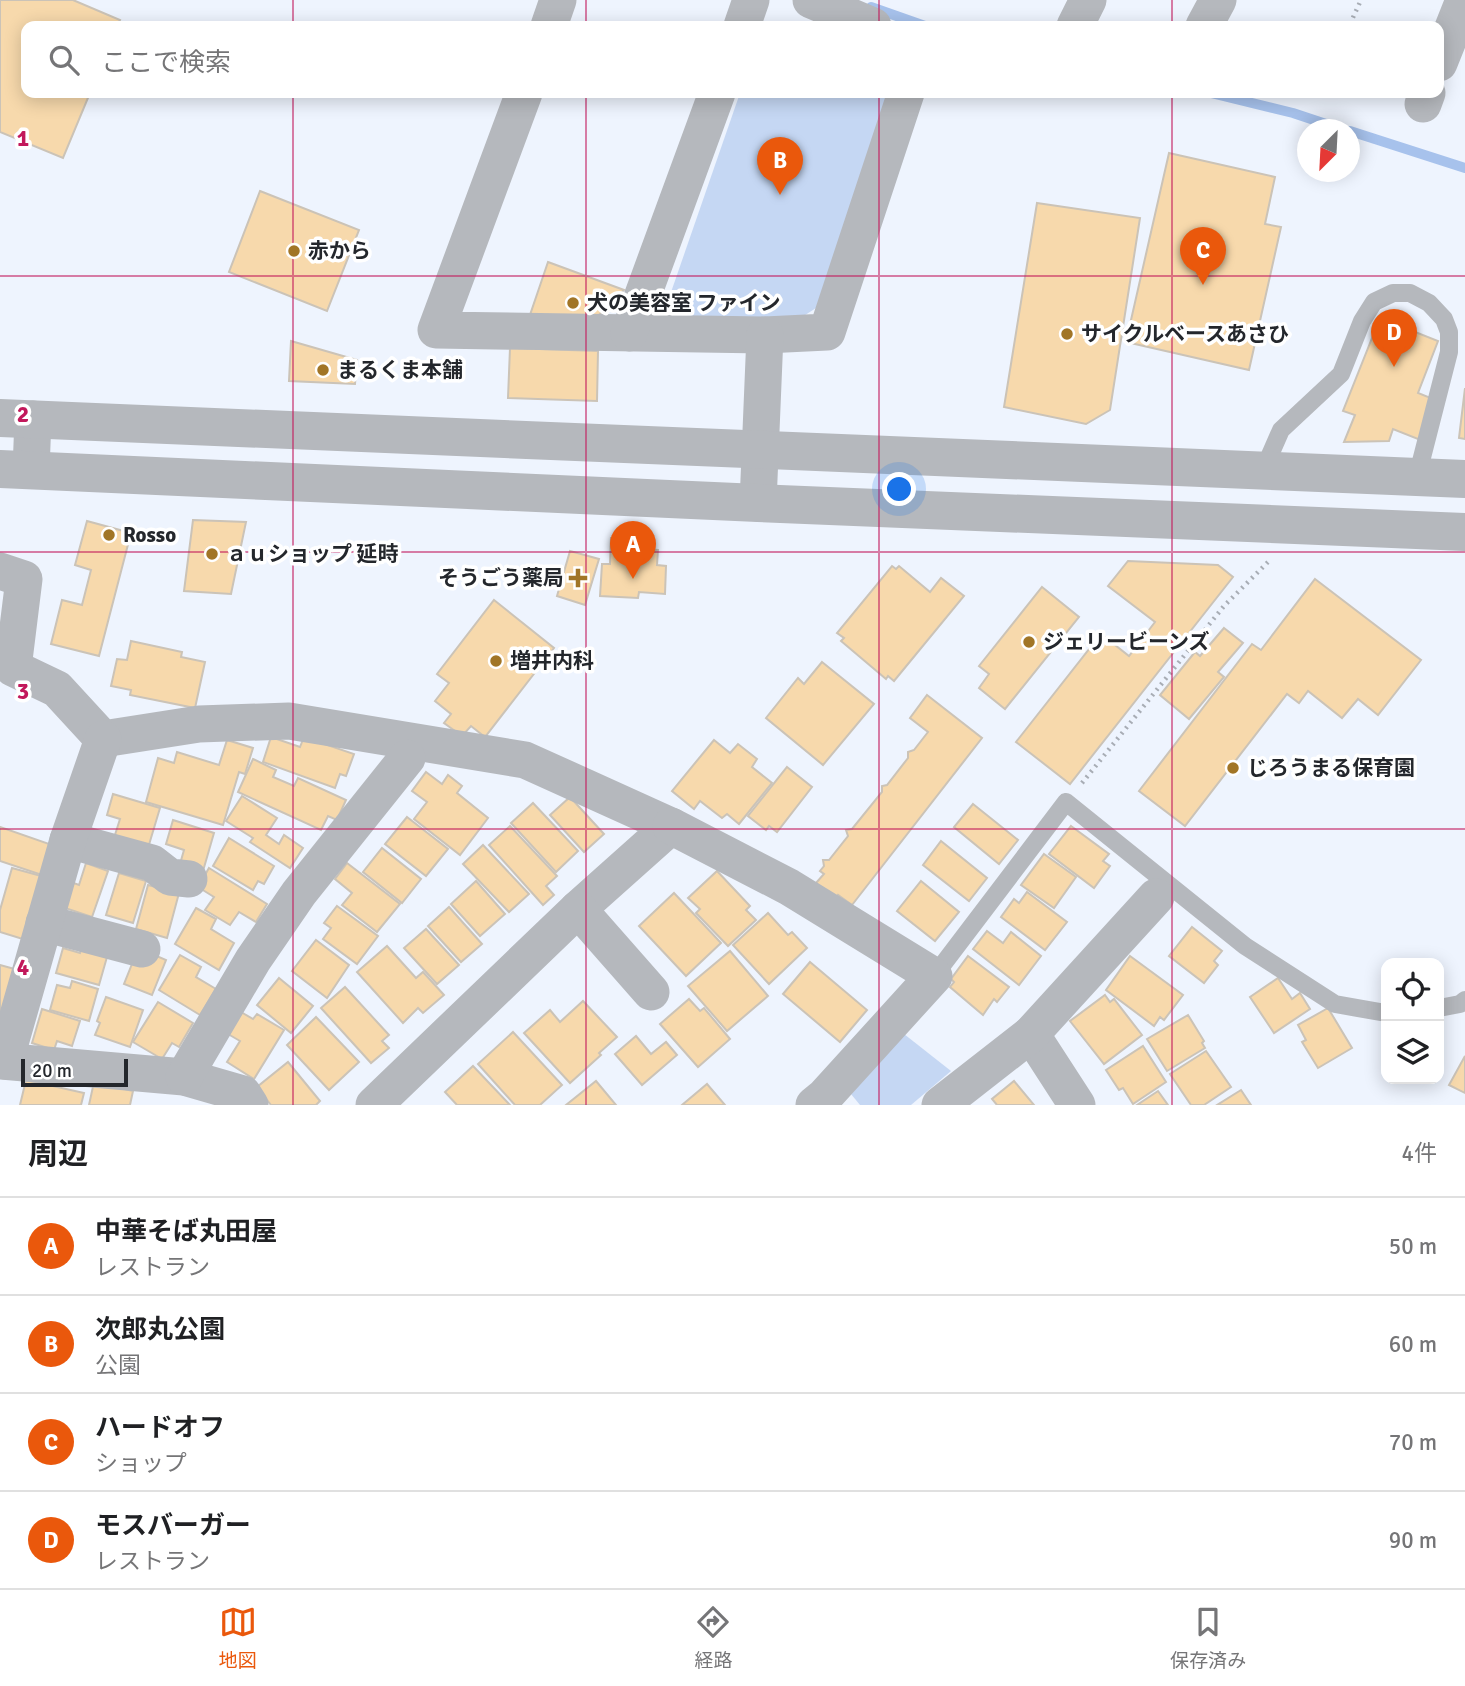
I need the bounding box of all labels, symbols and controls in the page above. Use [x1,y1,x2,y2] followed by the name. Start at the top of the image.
[21,21,1444,98] search box
[45,41,83,79] icon: search
[101,47,231,79] text: ここで検索
[1297,119,1360,182] north arrow
[17,124,29,153] text: 1
[757,137,803,195] pin: B
[1180,227,1226,285] pin: C
[308,238,371,264] place label: 赤から
[286,243,302,259] marker: 赤から
[587,290,781,316] place label: 犬の美容室 ファイン
[565,295,581,311] marker: 犬の美容室 ファイン
[1371,309,1417,367] pin: D
[1081,321,1289,347] place label: サイクルベースあさひ
[1059,326,1075,342] marker: サイクルベースあさひ
[337,357,463,383] place label: まるくま本舗
[315,362,331,378] marker: まるくま本舗
[17,400,29,429] text: 2
[882,472,916,506] your location
[610,521,656,579] pin: A
[123,522,176,548] place label: Rosso
[101,527,117,543] marker: Rosso
[226,541,399,567] place label: ａｕショップ 延時
[204,546,220,562] marker: ａｕショップ 延時
[438,565,564,591] place label: そうごう薬局
[570,570,586,586] marker: そうごう薬局
[1043,629,1210,655] place label: ジェリービーンズ
[1021,634,1037,650] marker: ジェリービーンズ
[510,648,594,674] place label: 増井内科
[488,653,504,669] marker: 増井内科
[17,677,29,706] text: 3
[1247,755,1415,781] place label: じろうまる保育園
[1225,760,1241,776] marker: じろうまる保育園
[17,953,29,982] text: 4
[1381,958,1444,1084] map controls
[1381,958,1444,1021] button: locate
[1381,1021,1444,1084] button: layers
[21,1056,128,1088] scale bar
[32,1059,72,1083] text: 20 m
[28,1136,88,1173] text: 周辺
[1402,1139,1437,1168] text: 4件
[95,1216,277,1248] text: 中華そば丸田屋
[44,1232,58,1261] text: A
[1389,1232,1437,1261] text: 50 m
[95,1253,210,1282] text: レストラン
[95,1314,225,1346] text: 次郎丸公園
[44,1330,58,1359] text: B
[1389,1330,1437,1359] text: 60 m
[95,1351,141,1380] text: 公園
[95,1412,225,1444] text: ハードオフ
[44,1428,58,1457] text: C
[1389,1428,1437,1457] text: 70 m
[95,1449,187,1478] text: ショップ
[95,1510,251,1542] text: モスバーガー
[43,1526,59,1555] text: D
[1389,1526,1437,1555] text: 90 m
[95,1547,210,1576] text: レストラン
[219,1603,257,1673] tab: 地図
[694,1603,732,1673] tab: 経路
[1170,1603,1246,1673] tab: 保存済み

